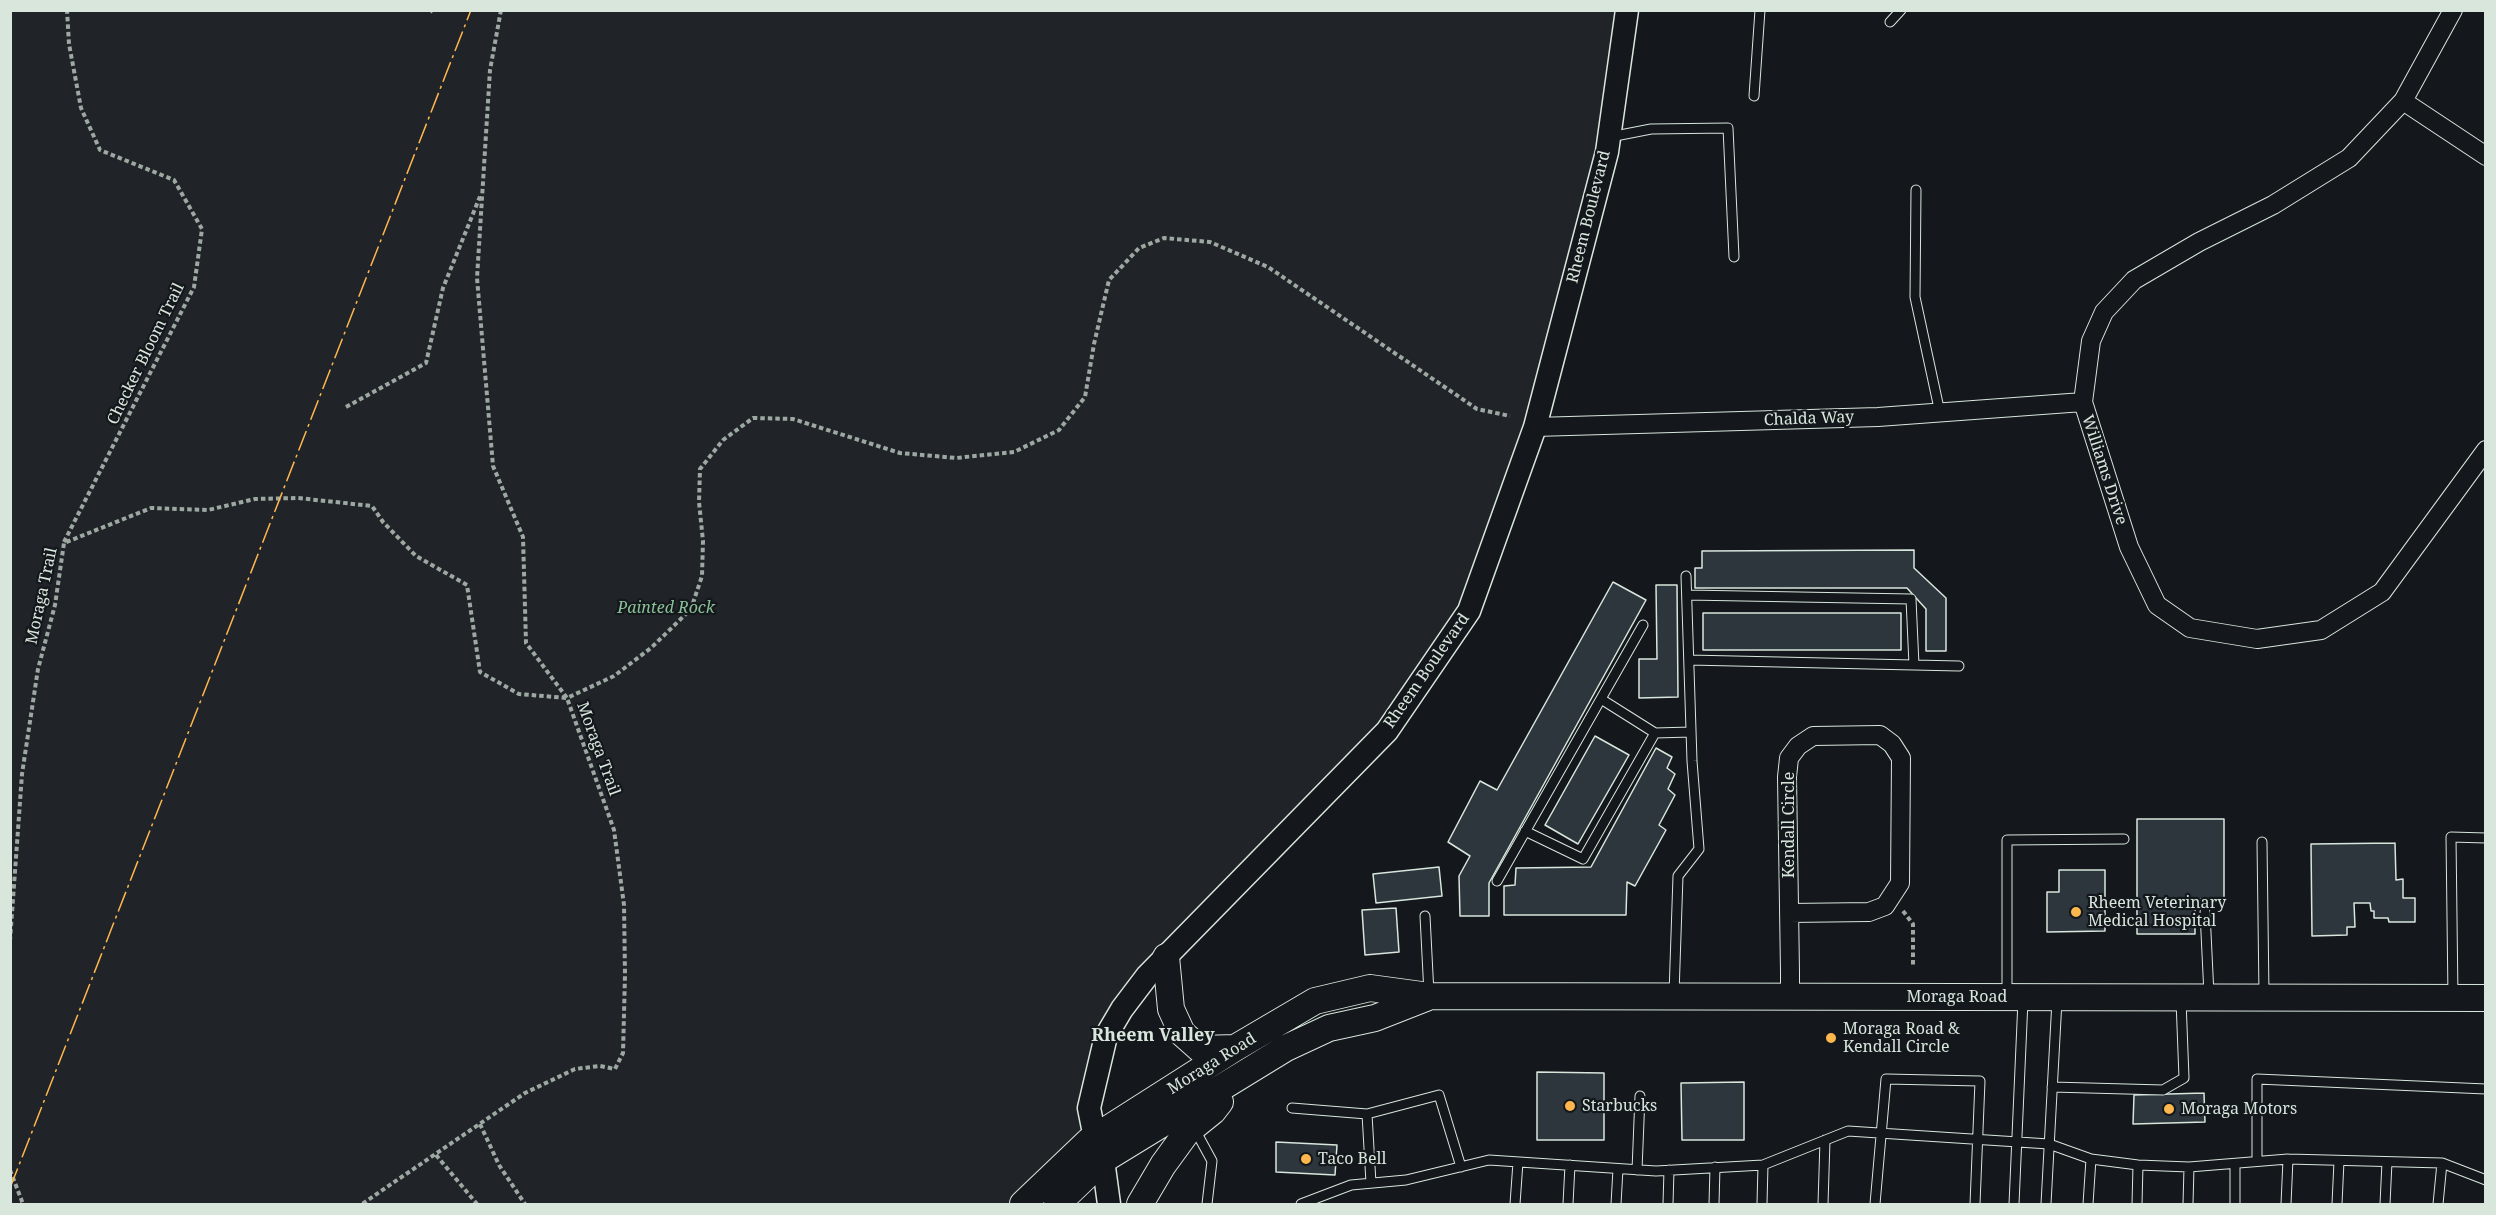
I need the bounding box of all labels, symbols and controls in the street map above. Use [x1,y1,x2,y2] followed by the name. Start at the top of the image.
[1563,149,1615,285] street label: Rheem Boulevard
[103,280,189,428] street label: Checker Bloom Trail
[1764,408,1854,430] street label: Chalda Way
[2077,413,2131,527] street label: Williams Drive
[22,546,62,646] street label: Moraga Trail
[617,598,715,618] park label: Painted Rock
[1380,610,1474,732] street label: Rheem Boulevard
[572,700,624,798] street label: Moraga Trail
[1779,772,1799,878] street label: Kendall Circle
[2088,893,2226,931] place label: Rheem Veterinary Medical Hospital
[2069,905,2083,919] marker: Rheem Veterinary Medical Hospital
[1907,987,2007,1007] street label: Moraga Road
[1843,1019,1960,1057] place label: Moraga Road & Kendall Circle
[1091,1025,1215,1047] district label: Rheem Valley
[1164,1029,1260,1099] street label: Moraga Road
[1824,1031,1838,1045] marker: Moraga Road & Kendall Circle
[1582,1096,1657,1116] place label: Starbucks
[1563,1099,1577,1113] marker: Starbucks
[2181,1099,2297,1119] place label: Moraga Motors
[2162,1102,2176,1116] marker: Moraga Motors
[1318,1149,1387,1169] place label: Taco Bell
[1299,1152,1313,1166] marker: Taco Bell

